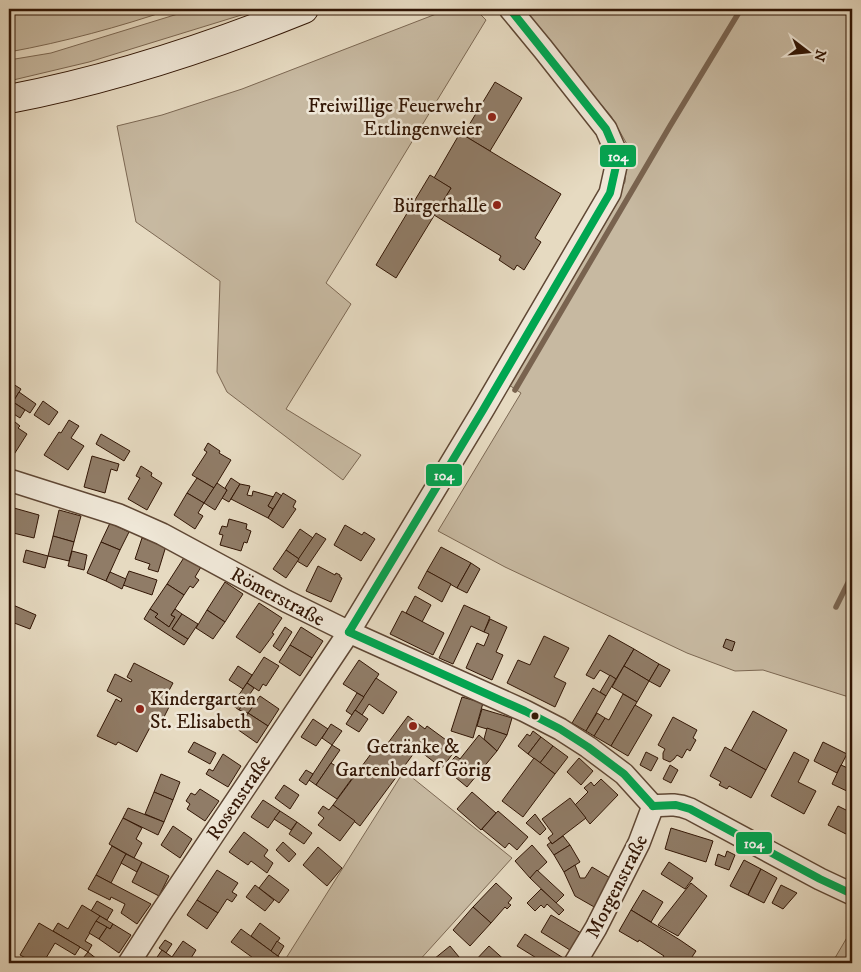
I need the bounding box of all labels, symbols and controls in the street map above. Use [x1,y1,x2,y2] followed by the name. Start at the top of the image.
[784,28,834,78] north arrow
[809,47,830,64] text: N
[308,94,483,142] place label: Freiwillige Feuerwehr Ettlingenweier
[486,111,498,123] marker: Freiwillige Feuerwehr Ettlingenweier
[599,144,637,168] line badge: 104
[608,148,629,166] text: 104
[393,194,487,219] place label: Bürgerhalle
[491,199,503,211] marker: Bürgerhalle
[425,463,463,487] line badge: 104
[434,467,455,485] text: 104
[226,562,329,633] street label: Römerstraße
[150,687,257,735] place label: Kindergarten St. Elisabeth
[134,703,146,715] marker: Kindergarten St. Elisabeth
[530,711,540,721] unlabelled marker
[407,720,419,732] marker: Getränke & Gartenbedarf Görig
[335,735,491,783] place label: Getränke & Gartenbedarf Görig
[202,750,277,845] street label: Rosenstraße
[581,831,654,943] street label: Morgenstraße
[735,831,773,855] line badge: 104
[744,835,765,853] text: 104

